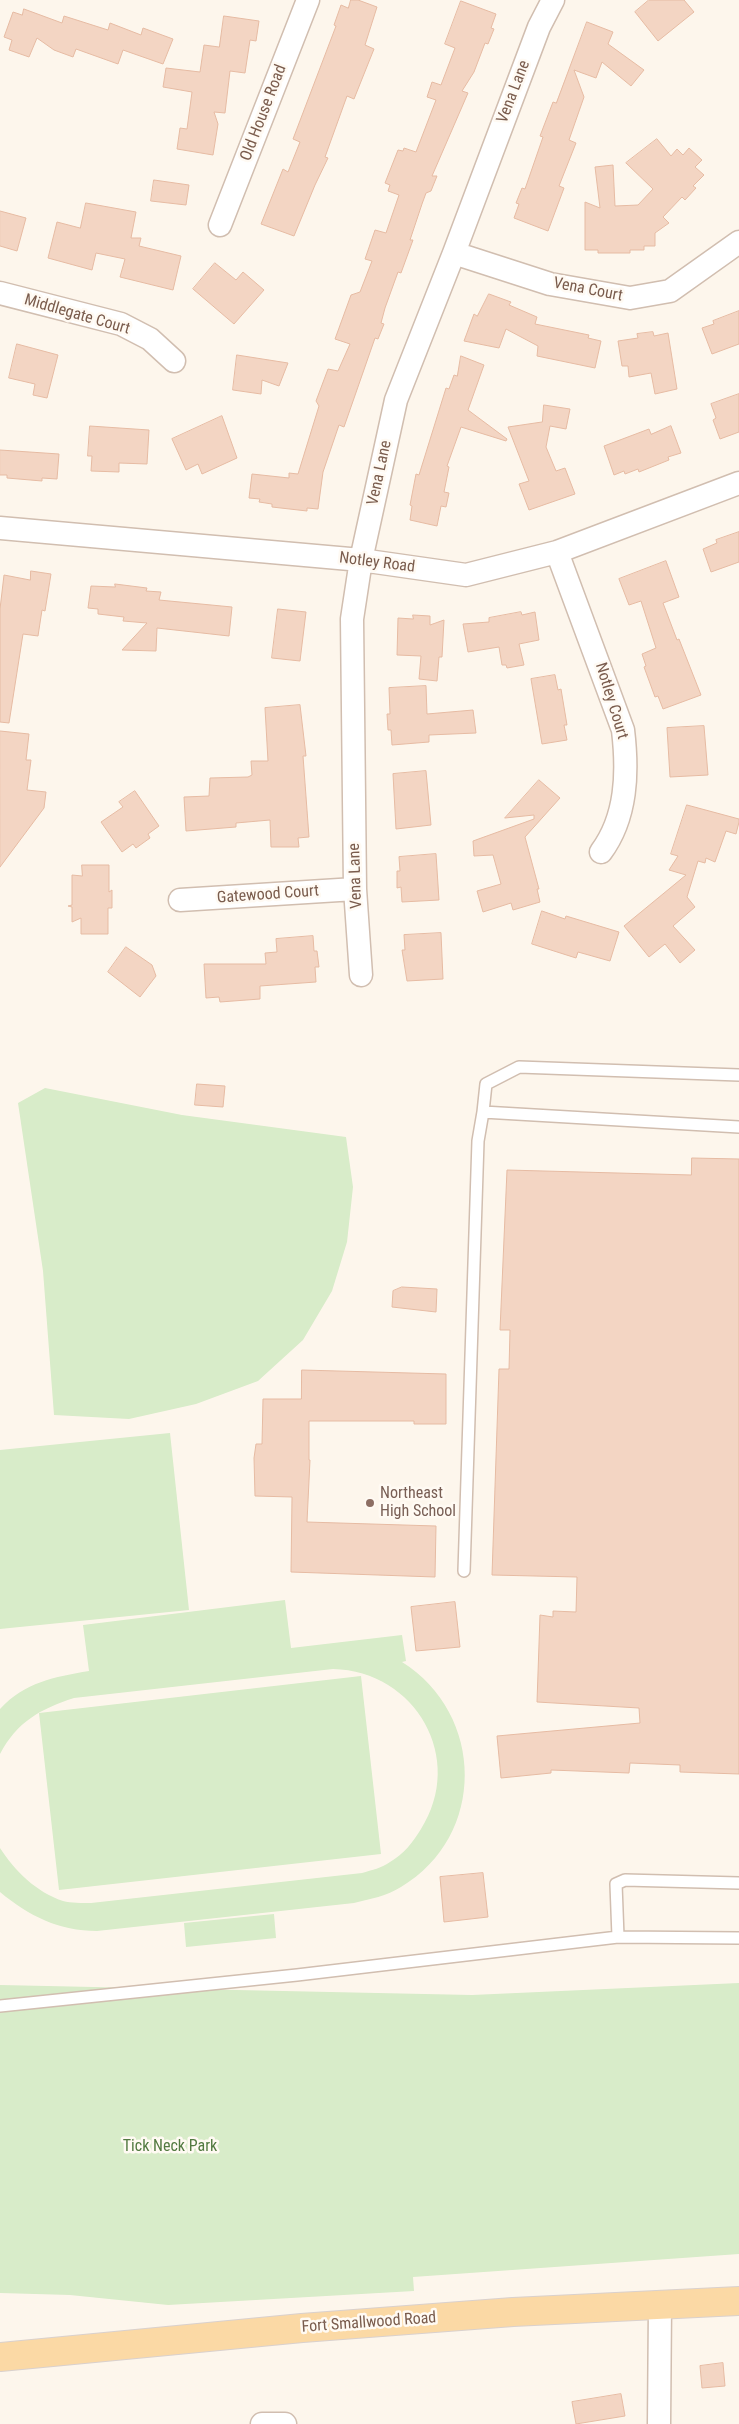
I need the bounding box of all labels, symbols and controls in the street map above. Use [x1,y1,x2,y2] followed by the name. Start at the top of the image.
[493,58,535,126] street label: Vena Lane
[237,62,291,164] street label: Old House Road
[552,274,624,306] street label: Vena Court
[22,291,132,339] street label: Middlegate Court
[364,439,396,507] street label: Vena Lane
[338,549,416,577] street label: Notley Road
[590,660,632,742] street label: Notley Court
[345,843,367,909] street label: Vena Lane
[216,882,320,908] street label: Gatewood Court
[380,1484,456,1522] place label: Northeast High School
[364,1497,376,1509] marker: Northeast High School
[123,2137,217,2157] park label: Tick Neck Park
[301,2309,437,2337] street label: Fort Smallwood Road

